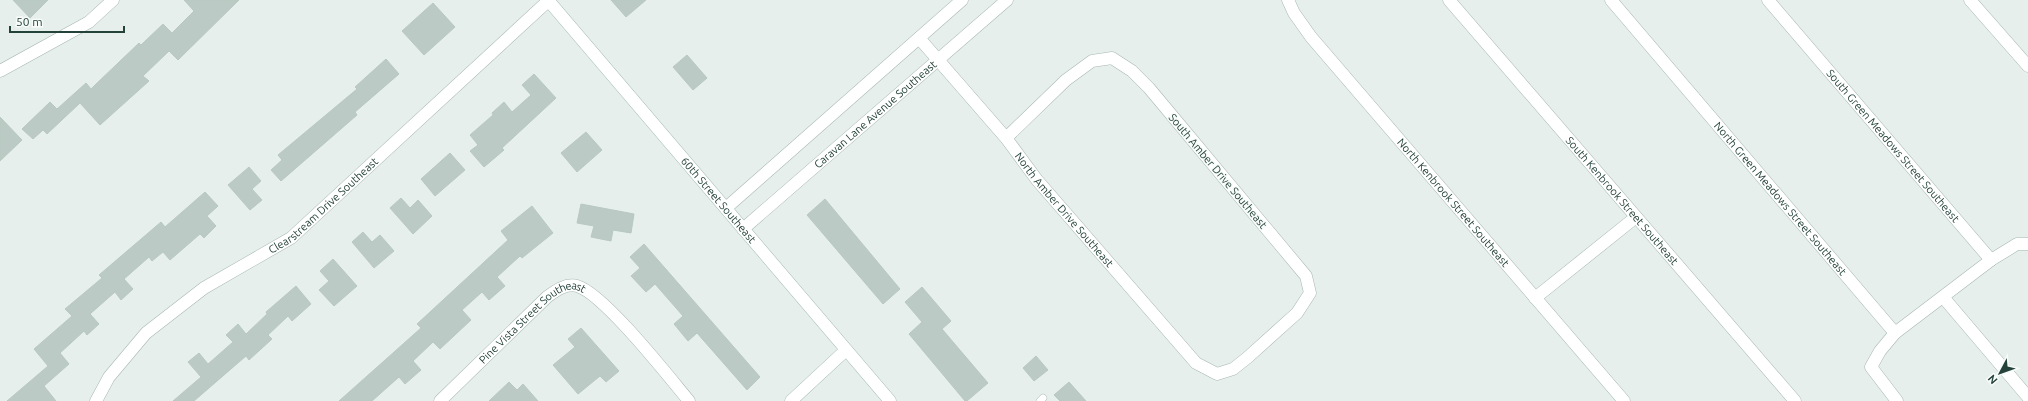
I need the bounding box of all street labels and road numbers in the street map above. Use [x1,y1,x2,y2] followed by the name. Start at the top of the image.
[812,58,939,171] street label: Caravan Lane Avenue Southeast
[1824,67,1962,225] street label: South Green Meadows Street Southeast
[1167,111,1270,231] street label: South Amber Drive Southeast
[1712,120,1849,278] street label: North Green Meadows Street Southeast
[1564,134,1681,268] street label: South Kenbrook Street Southeast
[1395,136,1512,270] street label: North Kenbrook Street Southeast
[1013,150,1116,270] street label: North Amber Drive Southeast
[266,154,381,256] street label: Clearstream Drive Southeast
[679,155,759,246] street label: 60th Street Southeast
[476,279,589,366] street label: Pine Vista Street Southeast

